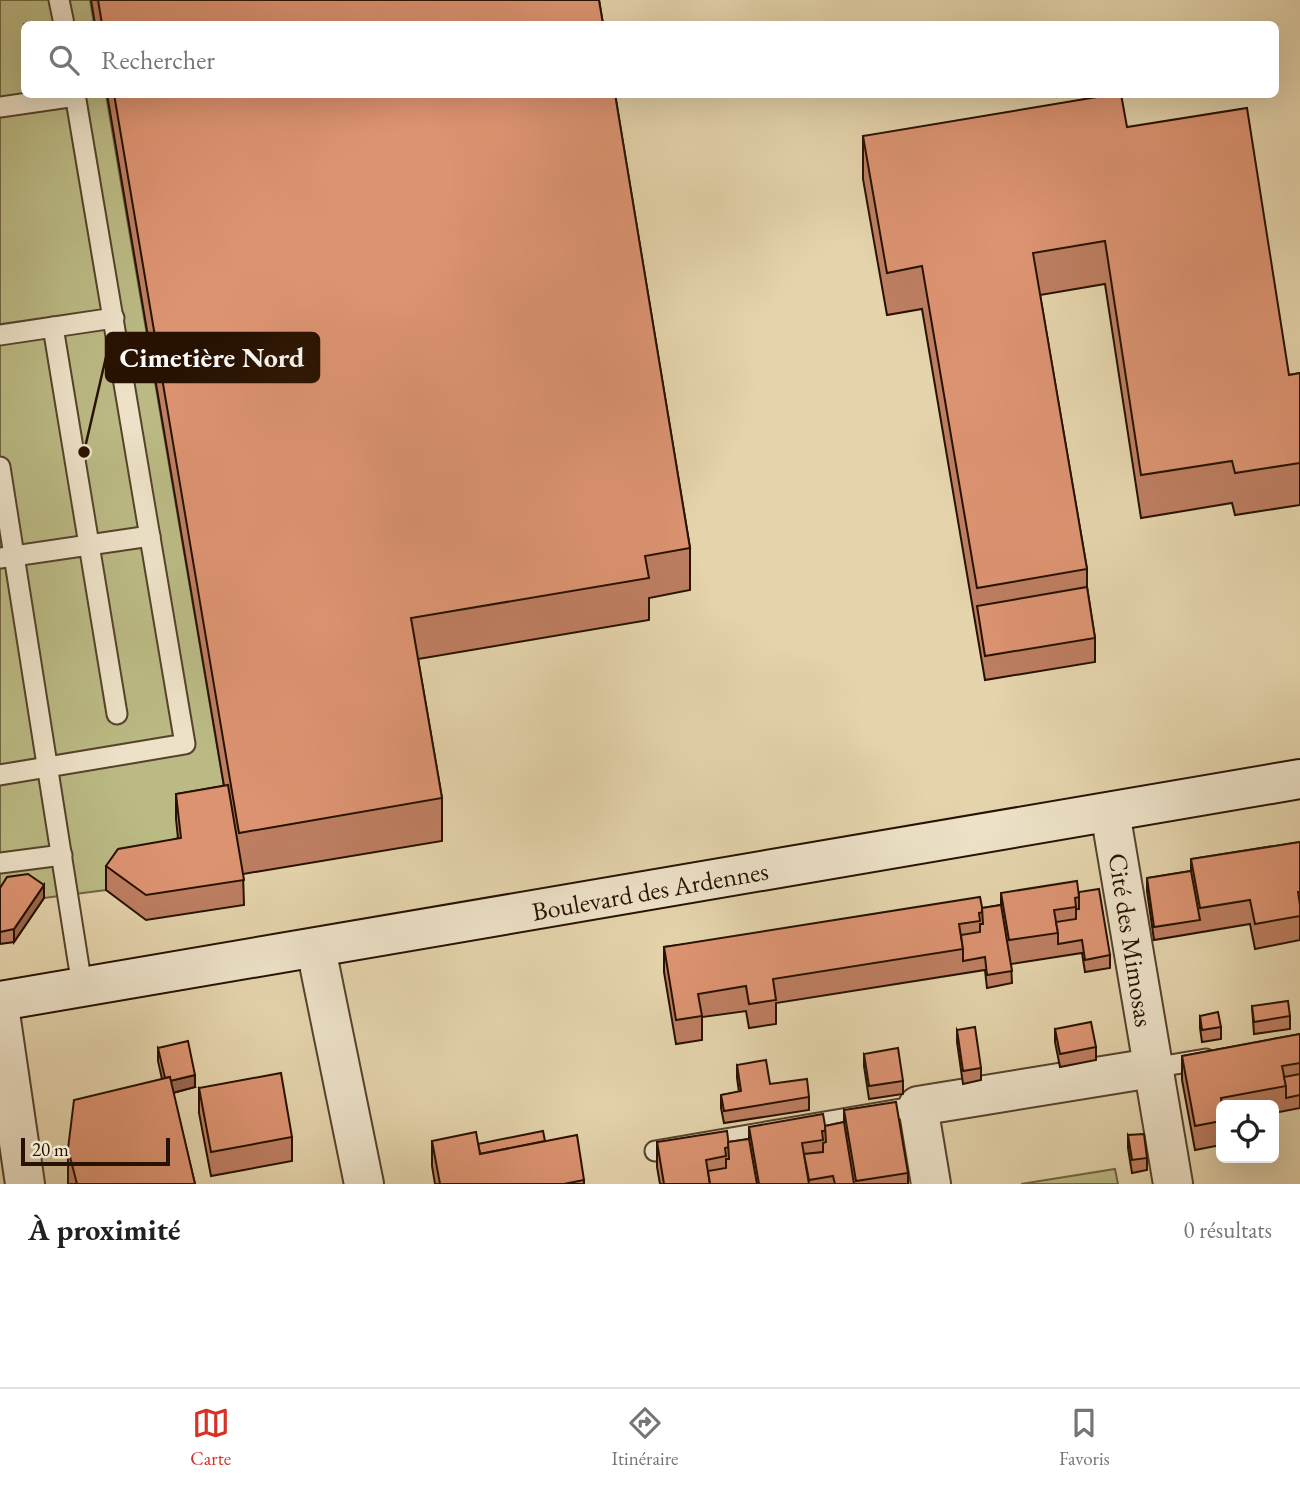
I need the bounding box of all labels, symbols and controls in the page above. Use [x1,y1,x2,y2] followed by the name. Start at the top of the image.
[21,21,1279,98] search box
[45,41,83,79] icon: search
[101,43,215,77] text: Rechercher
[106,333,319,382] callout: Cimetière Nord
[119,339,305,375] text: Cimetière Nord
[1100,851,1162,1029] street label: Cité des Mimosas
[529,853,771,929] street label: Boulevard des Ardennes
[1216,1100,1279,1163] map controls
[1216,1100,1279,1163] button: locate
[21,1135,170,1167] scale bar
[32,1137,69,1162] text: 20 m
[28,1210,180,1249] text: À proximité
[1184,1215,1272,1245] text: 0 résultats
[190,1404,231,1471] tab: Carte
[612,1404,678,1471] tab: Itinéraire
[1059,1404,1110,1471] tab: Favoris

